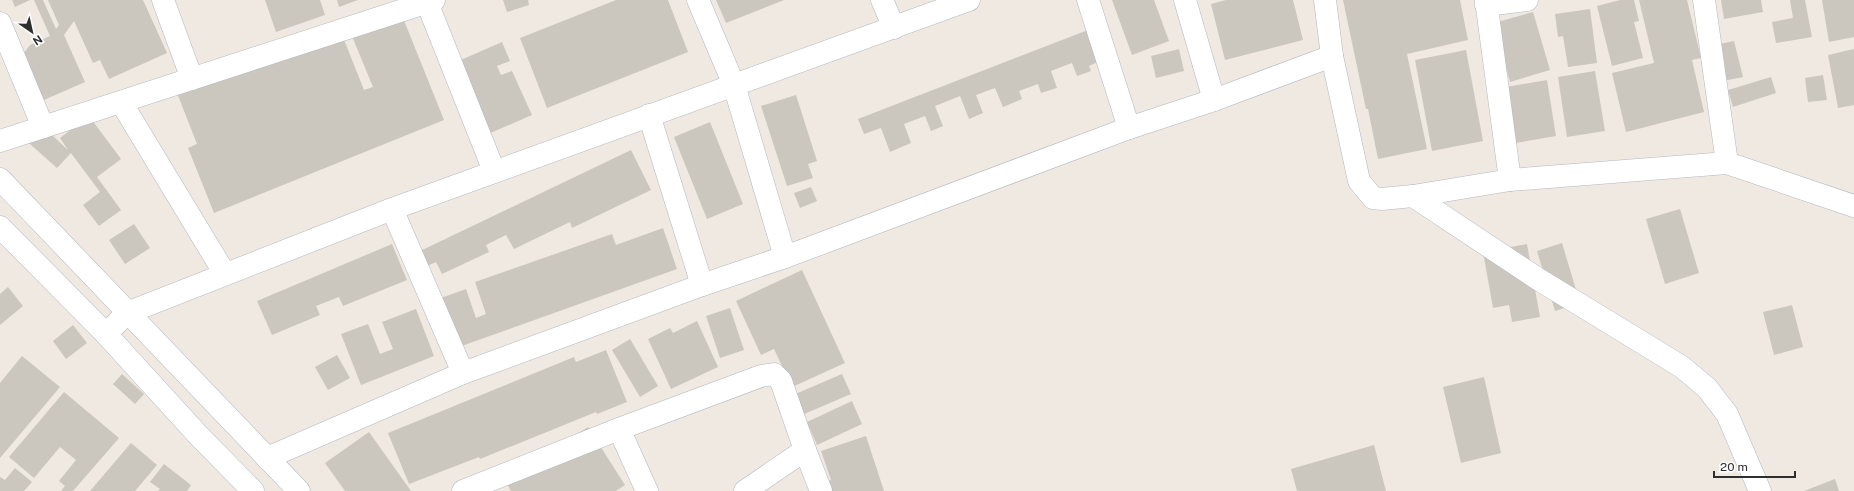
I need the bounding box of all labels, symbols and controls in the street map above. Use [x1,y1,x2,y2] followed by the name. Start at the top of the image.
[12,12,52,52] north arrow
[31,33,45,48] text: N
[1714,453,1795,479] scale bar
[1720,460,1748,474] text: 20 m

